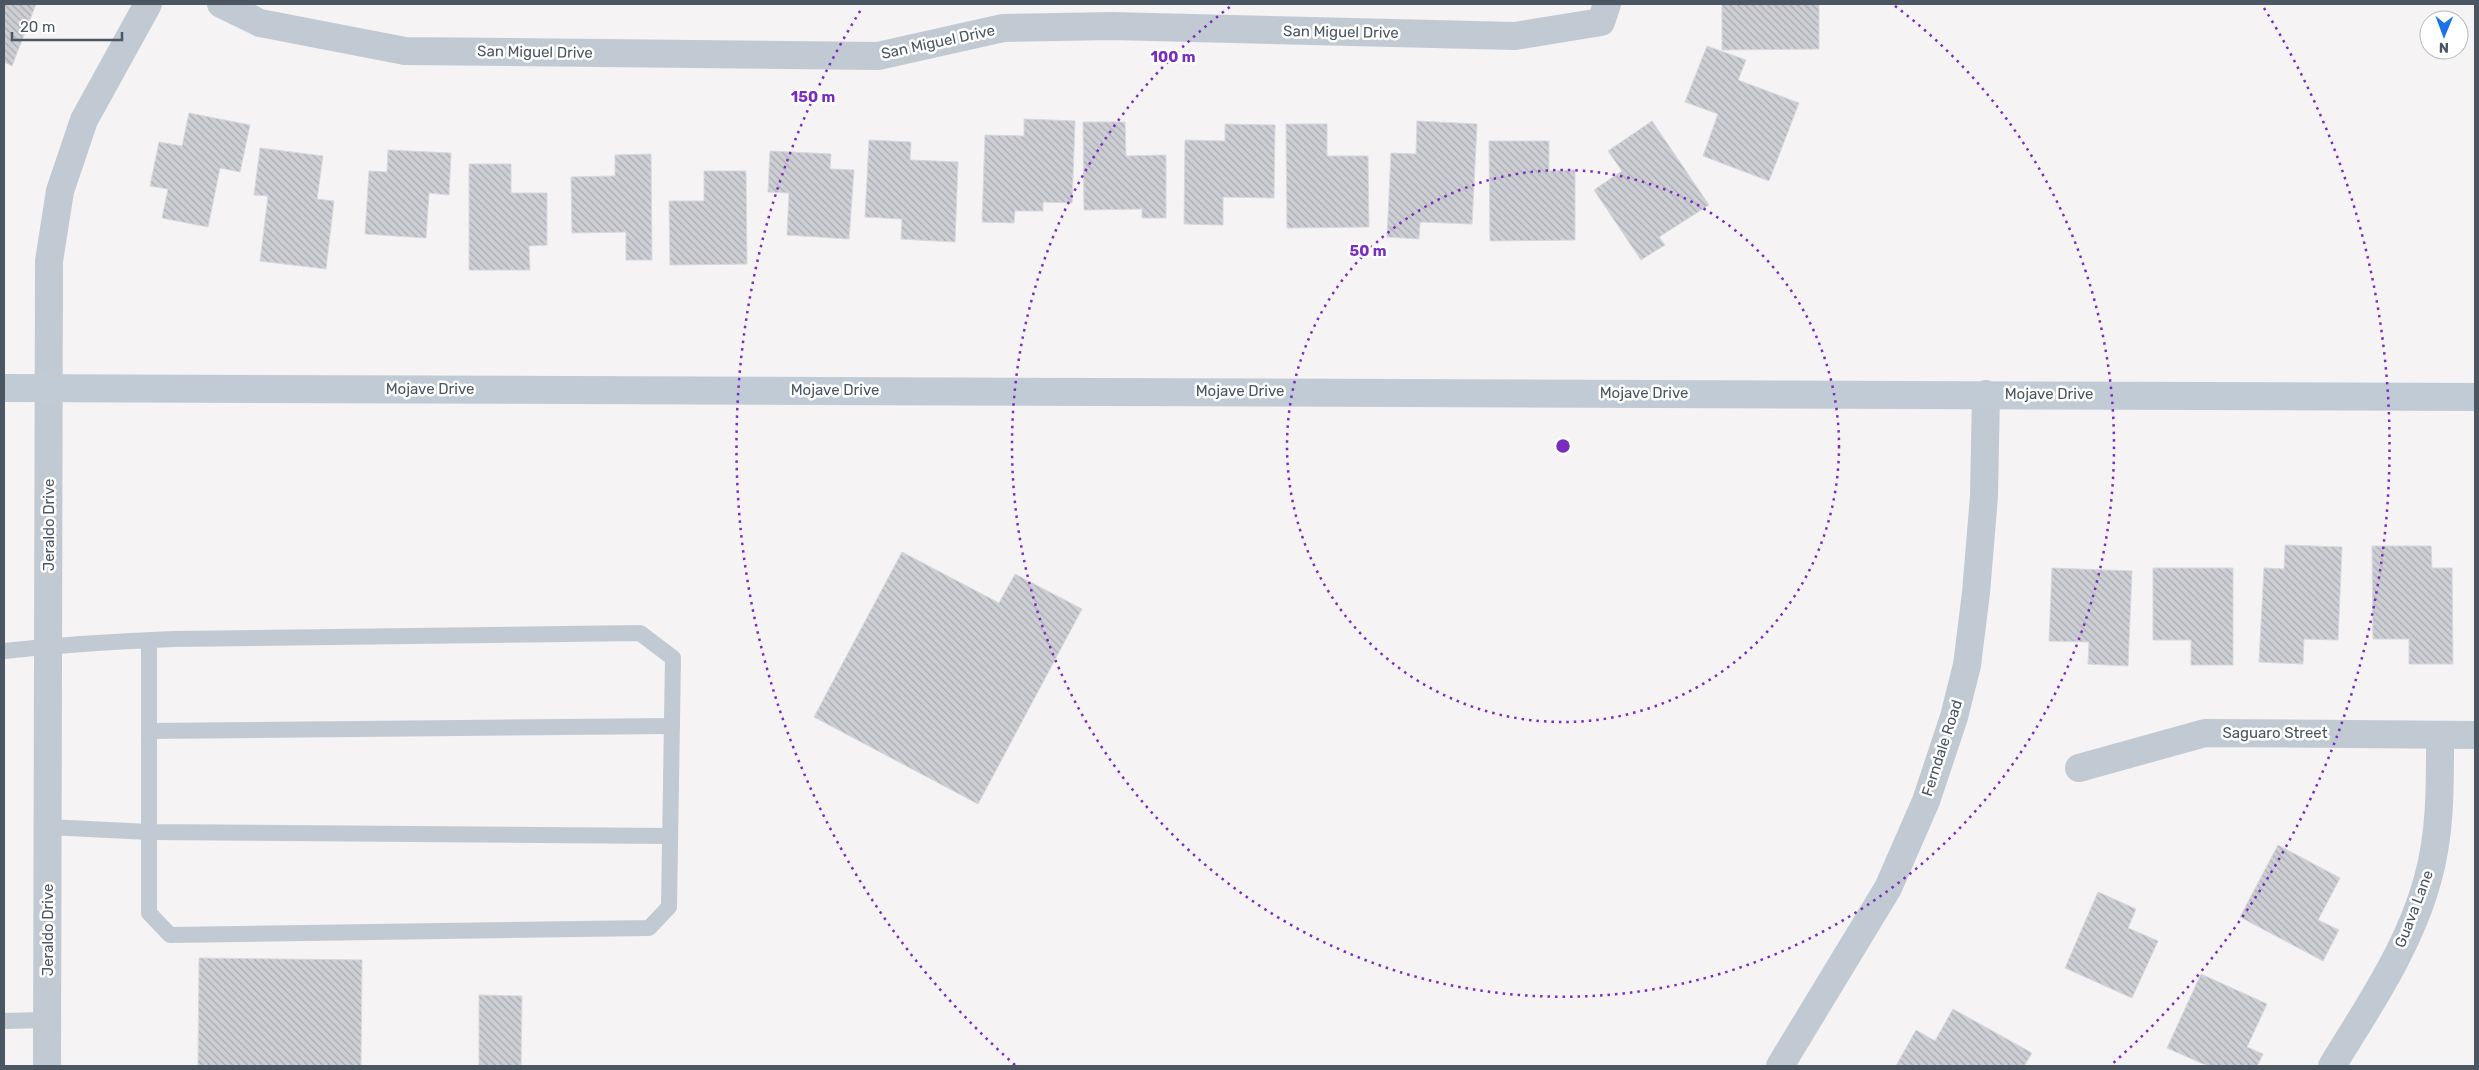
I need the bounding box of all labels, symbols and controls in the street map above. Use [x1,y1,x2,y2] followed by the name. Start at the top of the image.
[12,10,122,42] scale bar
[2419,10,2469,60] north arrow
[20,18,55,36] text: 20 m
[880,21,996,63] street label: San Miguel Drive
[1283,22,1399,42] street label: San Miguel Drive
[2439,39,2449,56] text: N
[477,42,593,62] street label: San Miguel Drive
[1151,48,1195,66] text: 100 m
[791,88,835,106] text: 150 m
[1350,242,1386,260] text: 50 m
[386,380,474,398] street label: Mojave Drive
[791,381,879,399] street label: Mojave Drive
[1196,382,1284,400] street label: Mojave Drive
[1600,384,1688,402] street label: Mojave Drive
[2005,385,2093,403] street label: Mojave Drive
[1554,437,1572,455] centre of rings
[40,479,58,571] street label: Jeraldo Drive
[1918,698,1966,798] street label: Ferndale Road
[2222,724,2328,742] street label: Saguaro Street
[2391,868,2437,950] street label: Guava Lane
[39,884,57,976] street label: Jeraldo Drive

